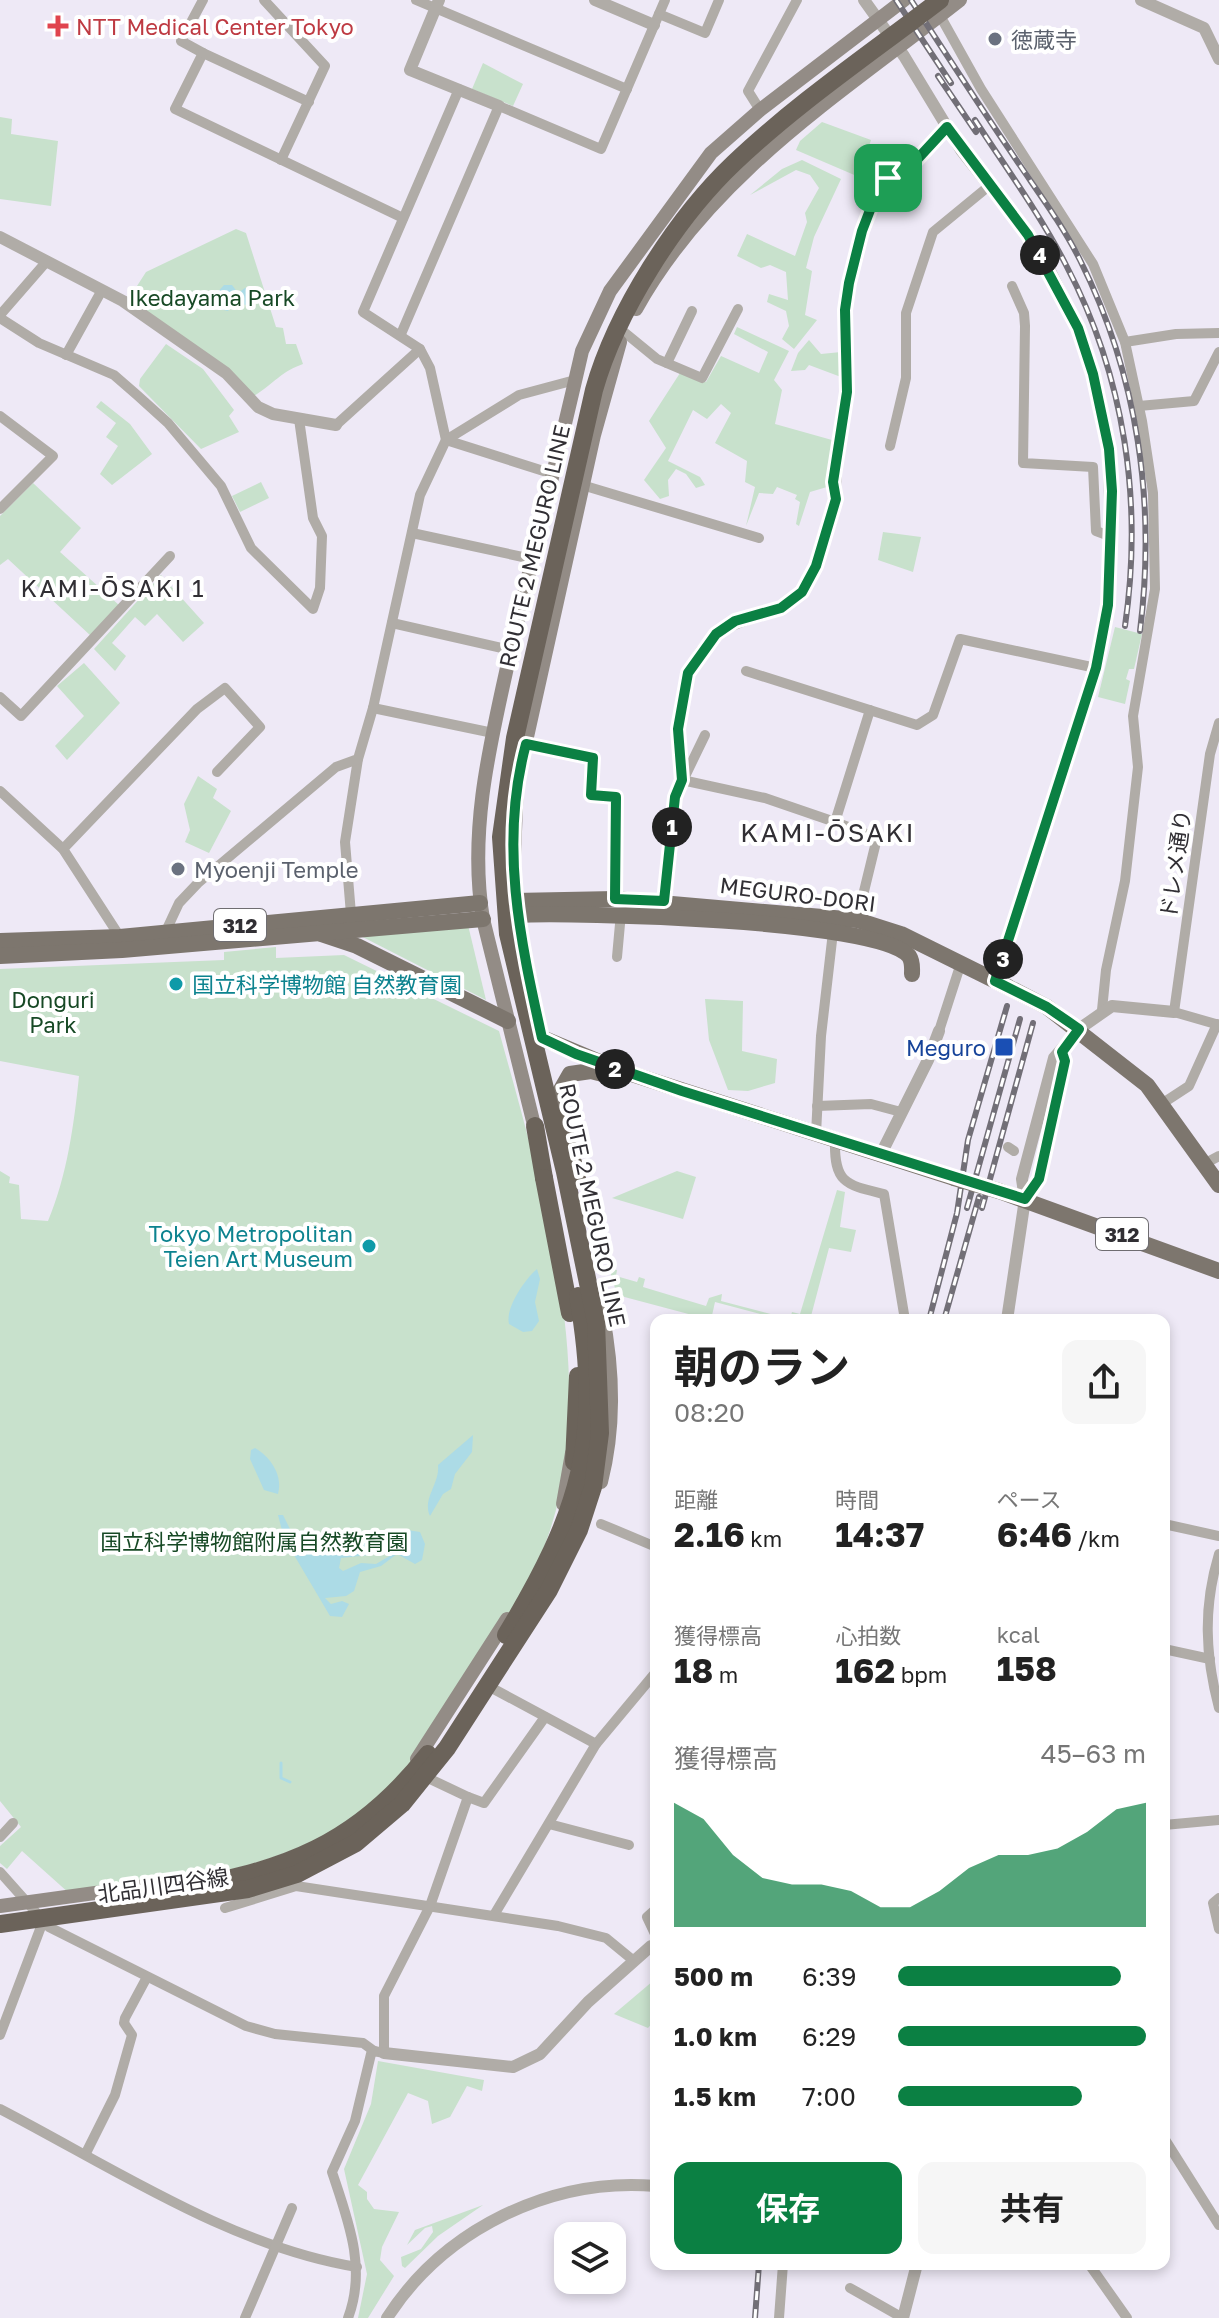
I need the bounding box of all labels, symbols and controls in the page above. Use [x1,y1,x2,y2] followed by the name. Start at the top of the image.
[76,13,354,40] place label: NTT Medical Center Tokyo
[47,15,69,37] marker: NTT Medical Center Tokyo
[1011,26,1077,53] place label: 徳蔵寺
[986,30,1004,48] marker: 徳蔵寺
[854,144,922,212] pin
[866,156,910,200] icon: arrive
[1020,235,1060,275] pin: 4
[1033,241,1047,268] text: 4
[129,284,295,311] park label: Ikedayama Park
[493,422,575,670] street label: ROUTE 2 MEGURO LINE
[20,573,206,602] district label: KAMI-ŌSAKI 1
[652,807,692,847] pin: 1
[1154,808,1196,920] street label: ドレメ通り
[666,813,678,840] text: 1
[740,817,916,848] district label: KAMI-ŌSAKI
[194,856,359,883] place label: Myoenji Temple
[169,860,187,878] marker: Myoenji Temple
[718,871,878,917] street label: MEGURO-DORI
[214,909,266,941] road number: 312
[983,939,1023,979] pin: 3
[996,945,1010,972] text: 3
[192,971,462,998] place label: 国立科学博物館 自然教育園
[167,975,185,993] marker: 国立科学博物館 自然教育園
[11,986,95,1038] park label: Donguri Park
[906,1034,986,1061] place label: Meguro
[993,1036,1015,1058] marker: Meguro
[595,1049,635,1089] pin: 2
[608,1055,622,1082] text: 2
[554,1081,632,1329] street label: ROUTE 2 MEGURO LINE
[1096,1218,1148,1250] road number: 312
[148,1220,353,1272] place label: Tokyo Metropolitan Teien Art Museum
[360,1237,378,1255] marker: Tokyo Metropolitan Teien Art Museum
[674,1340,850,1393] text: 朝のラン
[1062,1340,1146,1424] button: share
[674,1397,745,1428] text: 08:20
[674,1486,718,1513] text: 距離
[835,1486,879,1513] text: 時間
[997,1486,1062,1513] text: ペース
[674,1514,745,1554] text: 2.16
[835,1514,924,1554] text: 14:37
[997,1514,1072,1554] text: 6:46
[745,1525,782,1552] text: km
[1072,1525,1120,1552] text: /km
[100,1528,408,1555] park label: 国立科学博物館附属自然教育園
[997,1621,1040,1648] text: kcal
[674,1622,762,1649] text: 獲得標高
[835,1622,901,1649] text: 心拍数
[997,1648,1057,1688] text: 158
[674,1650,713,1690] text: 18
[835,1650,895,1690] text: 162
[713,1661,738,1688] text: m
[895,1661,947,1688] text: bpm
[1041,1738,1146,1769] text: 45–63 m
[674,1743,778,1774] text: 獲得標高
[96,1862,230,1908] street label: 北品川四谷線
[674,1961,753,1992] text: 500 m
[802,1961,856,1992] text: 6:39
[674,2021,757,2052] text: 1.0 km
[802,2021,856,2052] text: 6:29
[674,2081,756,2112] text: 1.5 km
[802,2081,856,2112] text: 7:00
[674,2162,902,2254] button: 保存
[918,2162,1146,2254] button: 共有
[554,2222,626,2294] map controls
[554,2222,626,2294] button: layers

